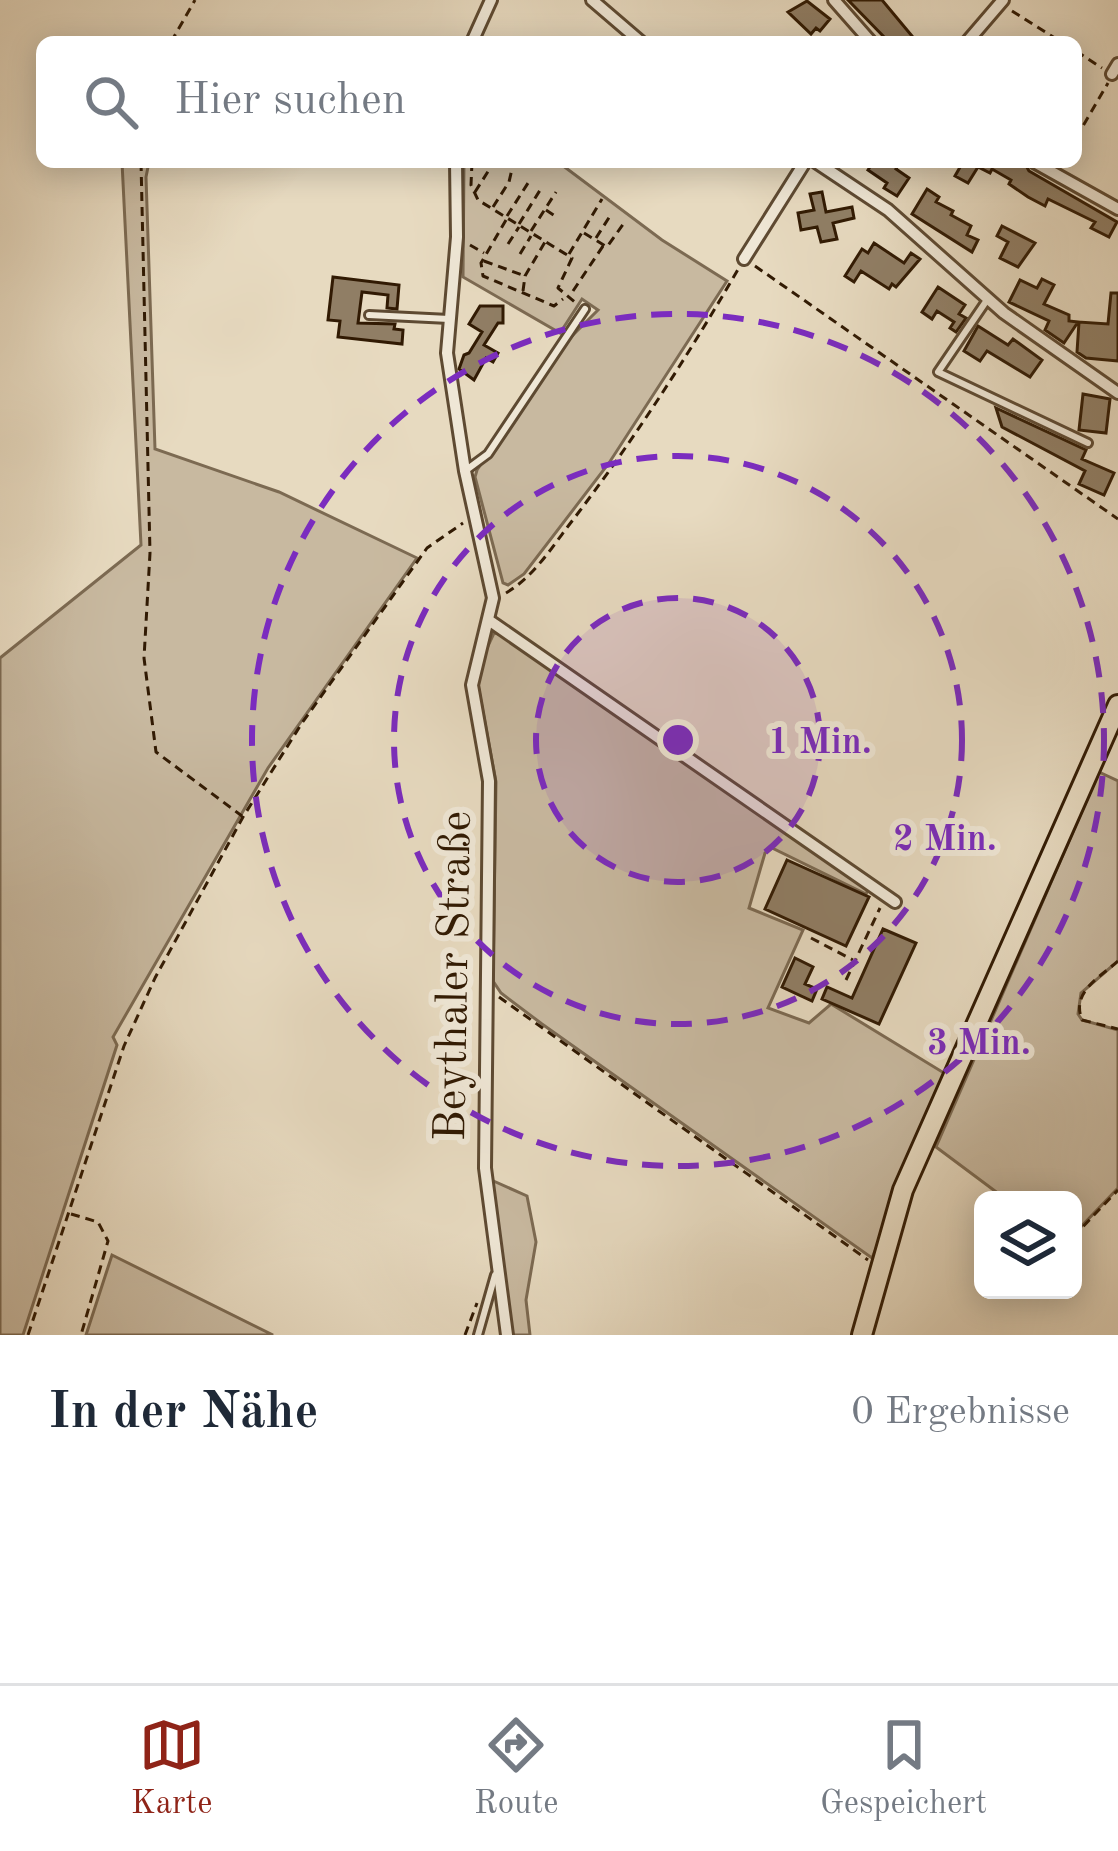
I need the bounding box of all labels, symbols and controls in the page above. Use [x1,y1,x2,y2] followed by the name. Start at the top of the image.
[36,36,1082,168] search box
[78,69,144,135] icon: search
[174,79,406,124] text: Hier suchen
[657,719,699,761] centre of rings
[768,726,872,762] text: 1 Min.
[430,810,481,1142] street label: Beythaler Straße
[893,823,997,859] text: 2 Min.
[927,1027,1031,1063] text: 3 Min.
[974,1191,1082,1299] map controls
[974,1191,1082,1299] button: layers
[48,1388,319,1439] text: In der Nähe
[851,1393,1070,1432] text: 0 Ergebnisse
[131,1712,212,1825] tab: Karte
[474,1712,558,1825] tab: Route
[820,1712,987,1825] tab: Gespeichert

